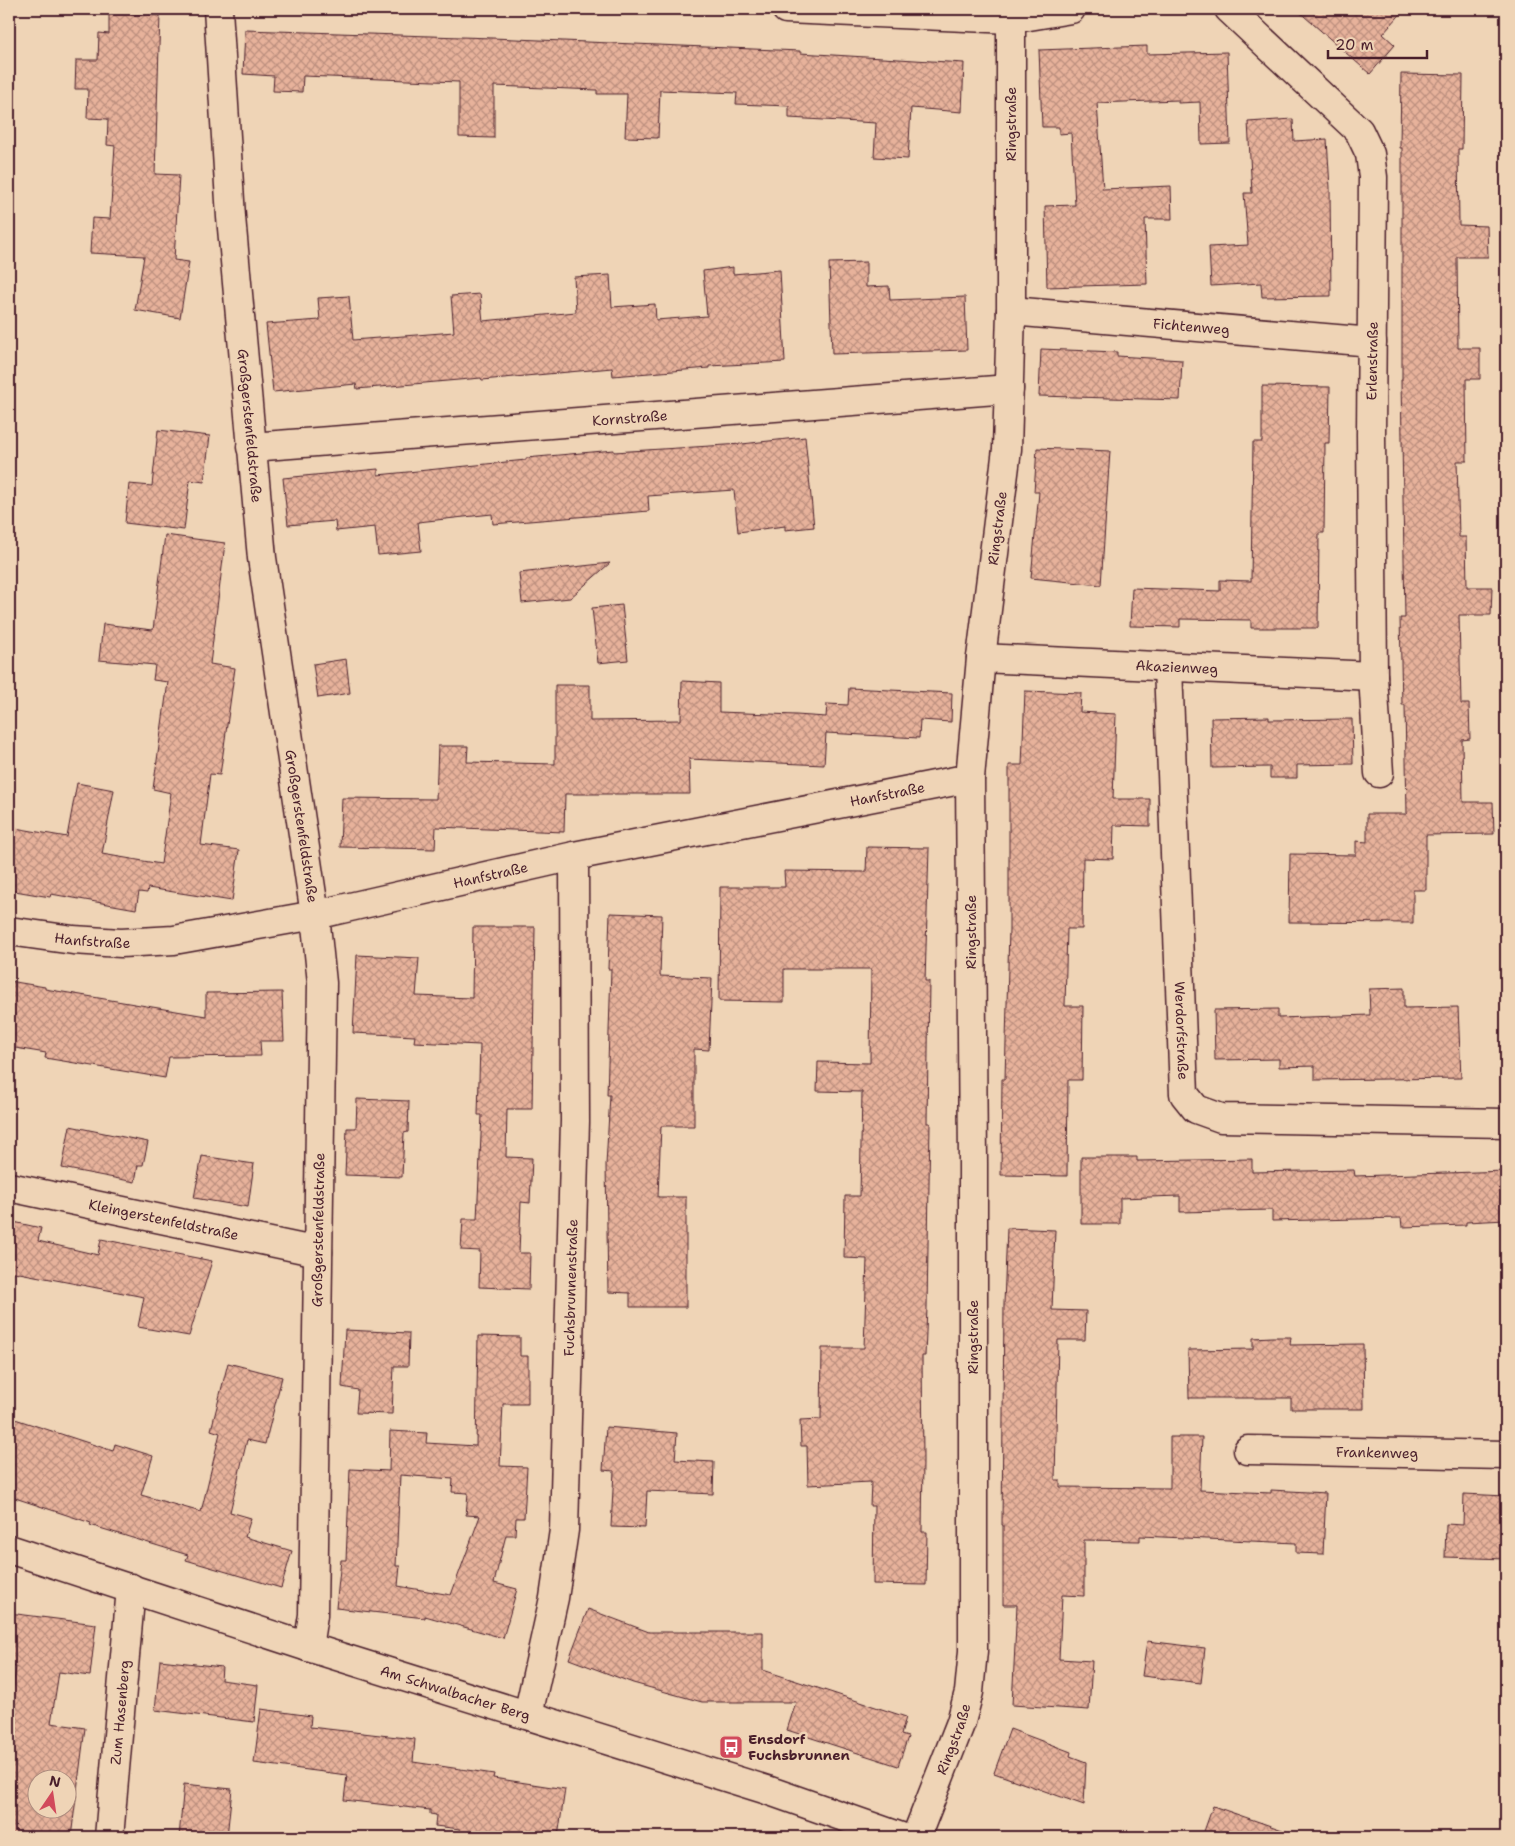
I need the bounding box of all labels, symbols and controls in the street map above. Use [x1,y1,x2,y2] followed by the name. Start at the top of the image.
[1328,28,1426,60] scale bar
[1335,35,1374,55] text: 20 m
[1002,87,1020,161] street label: Ringstraße
[1152,314,1231,339] street label: Fichtenweg
[1362,321,1382,401] street label: Erlenstraße
[234,348,266,504] street label: Großgerstenfeldstraße
[592,406,668,430] street label: Kornstraße
[984,490,1011,566] street label: Ringstraße
[1135,656,1219,678] street label: Akazienweg
[282,748,322,904] street label: Großgerstenfeldstraße
[848,778,926,810] street label: Hanfstraße
[451,858,530,892] street label: Hanfstraße
[962,895,980,969] street label: Ringstraße
[53,928,131,952] street label: Hanfstraße
[1171,981,1192,1080] street label: Werdorfstraße
[308,1153,328,1307] street label: Großgerstenfeldstraße
[87,1195,240,1244] street label: Kleingerstenfeldstraße
[560,1219,581,1357] street label: Fuchsbrunnenstraße
[964,1300,982,1374] street label: Ringstraße
[1336,1443,1418,1462] street label: Frankenweg
[106,1659,134,1766] street label: Zum Hasenberg
[378,1661,533,1725] street label: Am Schwalbacher Berg
[932,1702,975,1777] street label: Ringstraße
[748,1730,850,1764] place label: Ensdorf Fuchsbrunnen
[718,1734,744,1760] bus stop icon: Ensdorf Fuchsbrunnen
[28,1768,78,1818] north arrow
[47,1771,62,1791] text: N

